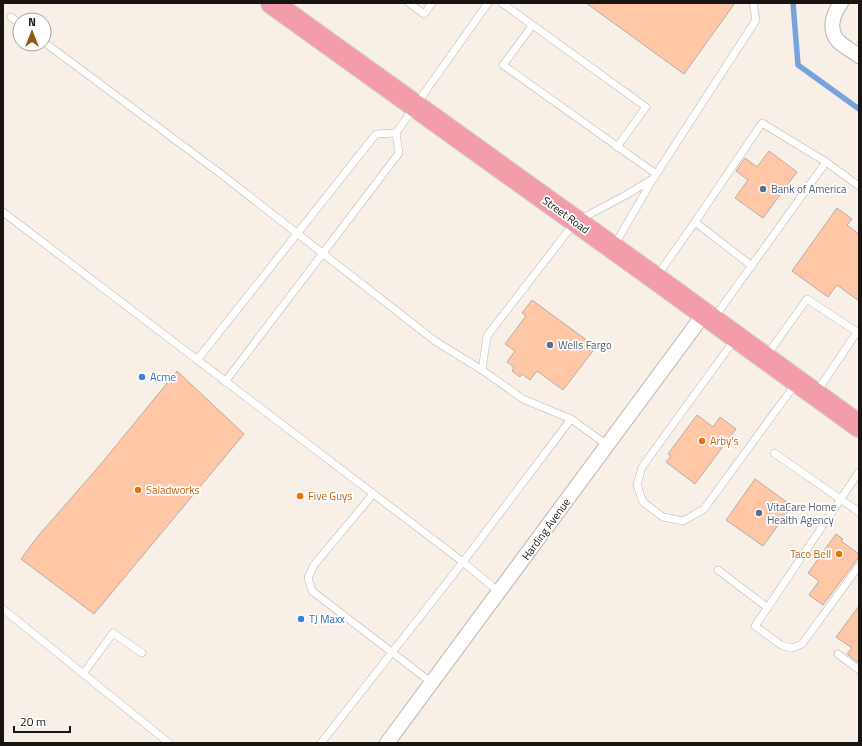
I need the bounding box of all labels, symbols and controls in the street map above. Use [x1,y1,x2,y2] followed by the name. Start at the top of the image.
[12,12,52,52] north arrow
[28,14,36,30] text: N
[771,181,847,197] place label: Bank of America
[758,184,768,194] marker: Bank of America
[539,192,593,238] street label: Street Road
[558,337,612,353] place label: Wells Fargo
[545,340,555,350] marker: Wells Fargo
[150,369,176,385] place label: Acme
[137,372,147,382] marker: Acme
[710,433,739,449] place label: Arby's
[697,436,707,446] marker: Arby's
[146,482,200,498] place label: Saladworks
[133,485,143,495] marker: Saladworks
[308,488,352,504] place label: Five Guys
[295,491,305,501] marker: Five Guys
[518,494,574,563] street label: Harding Avenue
[767,499,837,528] place label: VitaCare Home Health Agency
[754,508,764,518] marker: VitaCare Home Health Agency
[790,546,831,562] place label: Taco Bell
[834,549,844,559] marker: Taco Bell
[309,611,345,627] place label: TJ Maxx
[296,614,306,624] marker: TJ Maxx
[14,708,70,734] scale bar
[20,712,46,731] text: 20 m

